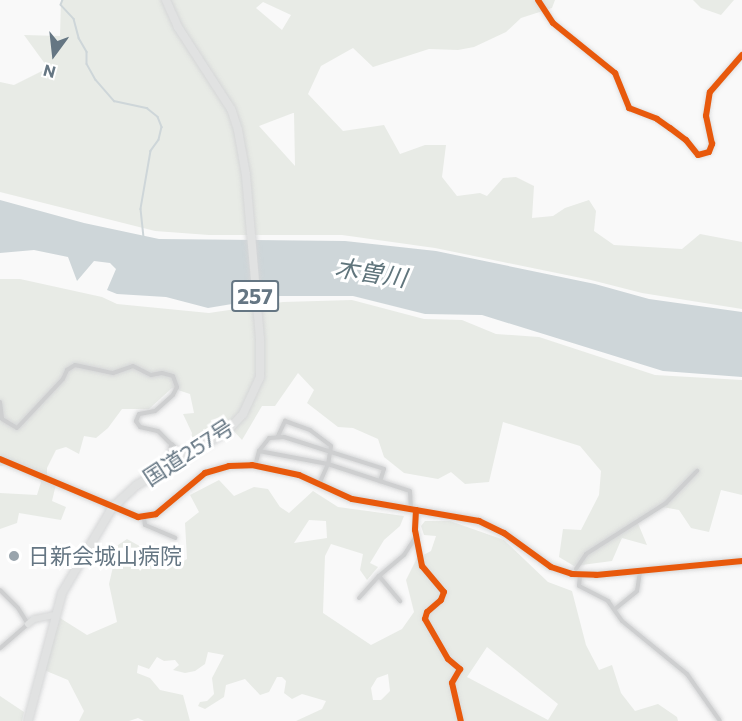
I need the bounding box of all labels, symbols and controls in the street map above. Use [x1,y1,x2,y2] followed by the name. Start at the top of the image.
[24,24,84,84] north arrow
[41,61,57,83] text: N
[333,252,409,292] water label: 木曽川
[231,278,279,314] road number: 257
[138,413,238,491] street label: 国道257号
[28,543,182,569] place label: 日新会城山病院
[5,547,23,565] marker: 日新会城山病院

